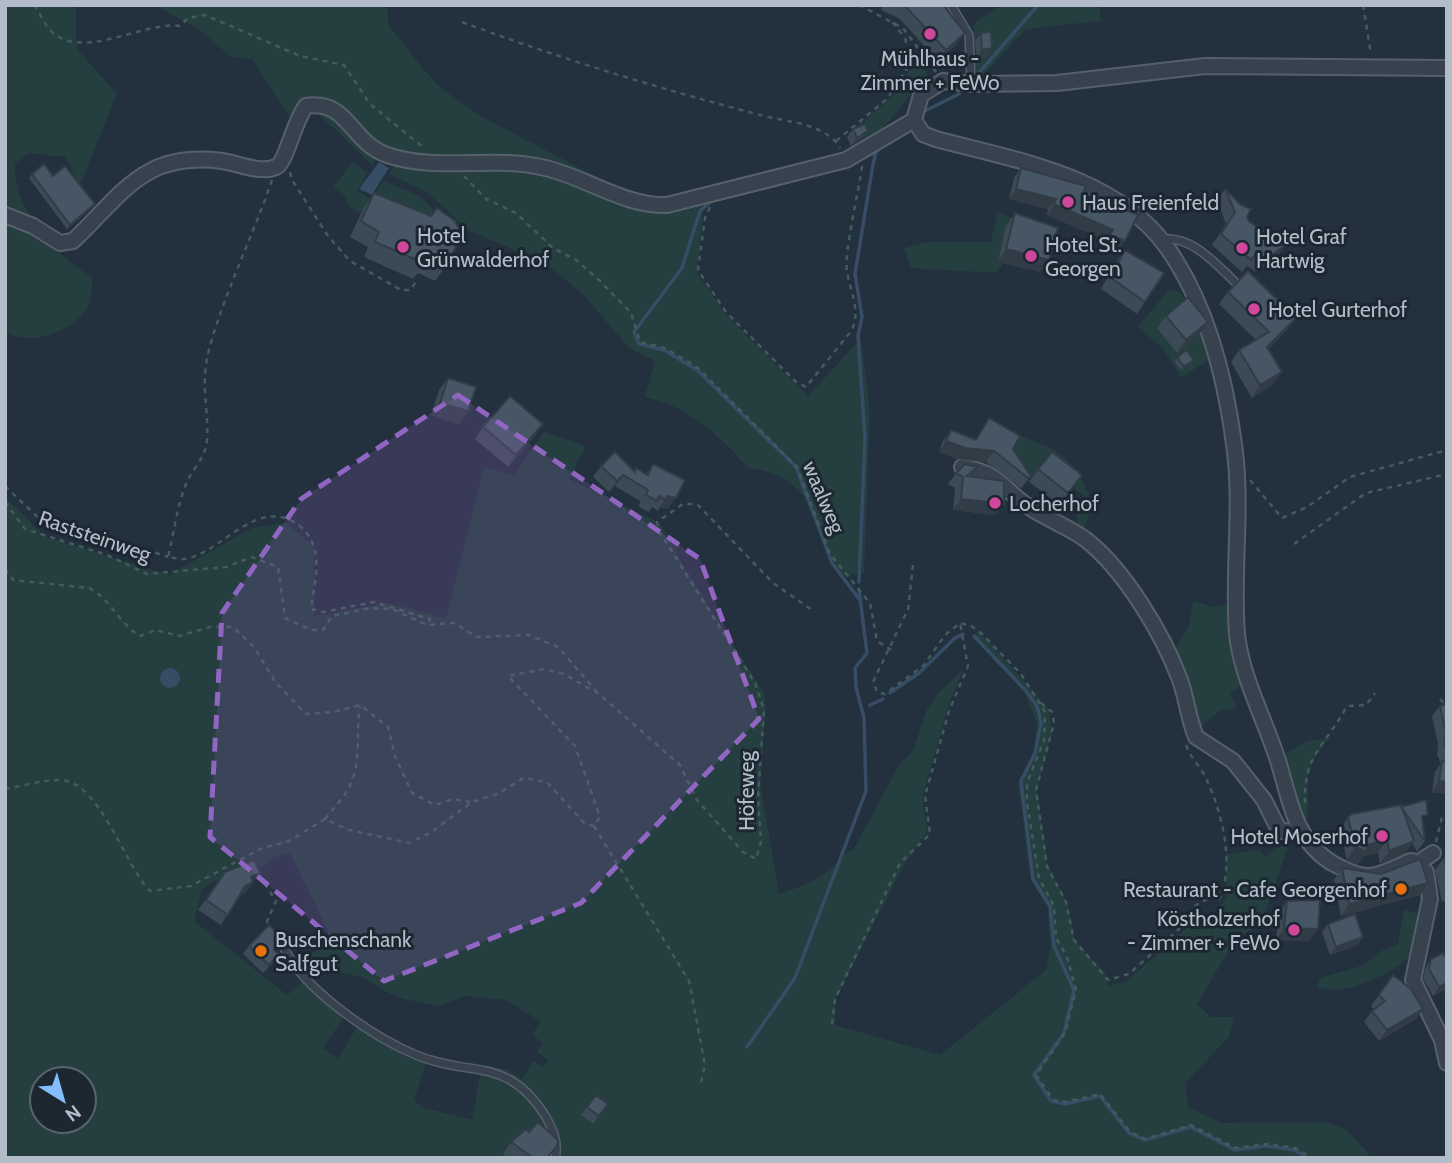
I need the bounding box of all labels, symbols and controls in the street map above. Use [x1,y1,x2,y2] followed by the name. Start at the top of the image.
[922,26,938,42] marker: Mühlhaus - Zimmer + FeWo
[860,46,1000,95] place label: Mühlhaus - Zimmer + FeWo
[1082,190,1219,215] place label: Haus Freienfeld
[1060,194,1076,210] marker: Haus Freienfeld
[417,223,549,272] place label: Hotel Grünwalderhof
[1256,224,1347,273] place label: Hotel Graf Hartwig
[1045,232,1122,281] place label: Hotel St. Georgen
[395,239,411,255] marker: Hotel Grünwalderhof
[1234,240,1250,256] marker: Hotel Graf Hartwig
[1023,248,1039,264] marker: Hotel St. Georgen
[1268,297,1407,322] place label: Hotel Gurterhof
[1246,301,1262,317] marker: Hotel Gurterhof
[798,457,851,538] street label: waalweg
[1009,491,1099,516] place label: Locherhof
[987,495,1003,511] marker: Locherhof
[36,505,155,567] street label: Raststeinweg
[734,751,759,831] street label: Höfeweg
[1230,824,1368,849] place label: Hotel Moserhof
[1374,828,1390,844] marker: Hotel Moserhof
[1123,877,1387,902] place label: Restaurant - Cafe Georgenhof
[1393,881,1409,897] marker: Restaurant - Cafe Georgenhof
[1127,906,1280,955] place label: Köstholzerhof - Zimmer + FeWo
[1286,922,1302,938] marker: Köstholzerhof - Zimmer + FeWo
[275,927,412,976] place label: Buschenschank Salfgut
[253,943,269,959] marker: Buschenschank Salfgut
[28,1065,98,1135] north arrow
[61,1100,85,1126] text: N

